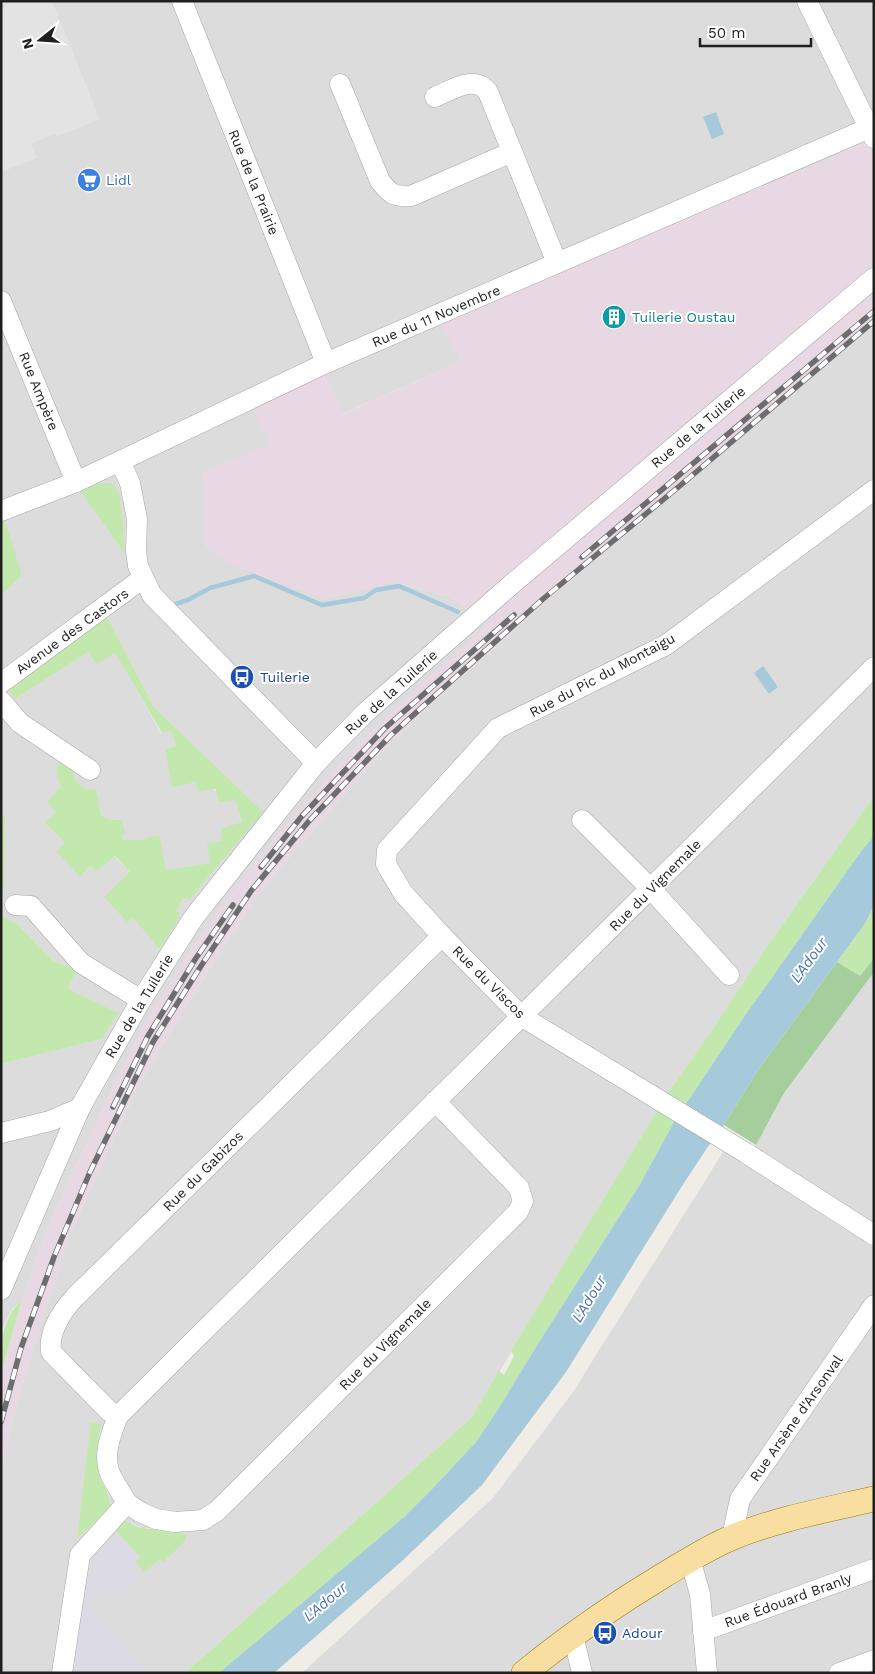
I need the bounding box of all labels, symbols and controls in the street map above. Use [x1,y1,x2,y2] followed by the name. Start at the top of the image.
[15,15,65,65] north arrow
[700,15,811,47] scale bar
[708,24,745,42] text: 50 m
[18,37,37,51] text: N
[226,127,282,237] street label: Rue de la Prairie
[76,167,102,193] supermarket icon: Lidl
[106,172,132,188] place label: Lidl
[369,282,503,350] street label: Rue du 11 Novembre
[601,304,627,330] building icon: Tuilerie Oustau
[632,309,735,325] place label: Tuilerie Oustau
[16,349,62,433] street label: Rue Ampère
[648,383,748,471] street label: Rue de la Tuilerie
[13,585,131,677] street label: Avenue des Castors
[527,630,677,720] street label: Rue du Pic du Montaigu
[342,646,440,738] street label: Rue de la Tuilerie
[229,664,255,690] bus stop icon: Tuilerie
[260,669,310,685] place label: Tuilerie
[606,836,704,934] street label: Rue du Vignemale
[787,933,832,986] water label: L'Adour
[449,942,529,1022] street label: Rue du Viscos
[102,951,176,1061] street label: Rue de la Tuilerie
[160,1128,246,1214] street label: Rue du Gabizos
[568,1271,611,1326] water label: L'Adour
[336,1295,434,1393] street label: Rue du Vignemale
[746,1351,846,1484] street label: Rue Arsène d'Arsonval
[722,1569,855,1631] street label: Rue Édouard Branly
[300,1578,351,1625] water label: L'Adour
[592,1620,618,1646] bus stop icon: Adour
[622,1625,663,1641] place label: Adour

